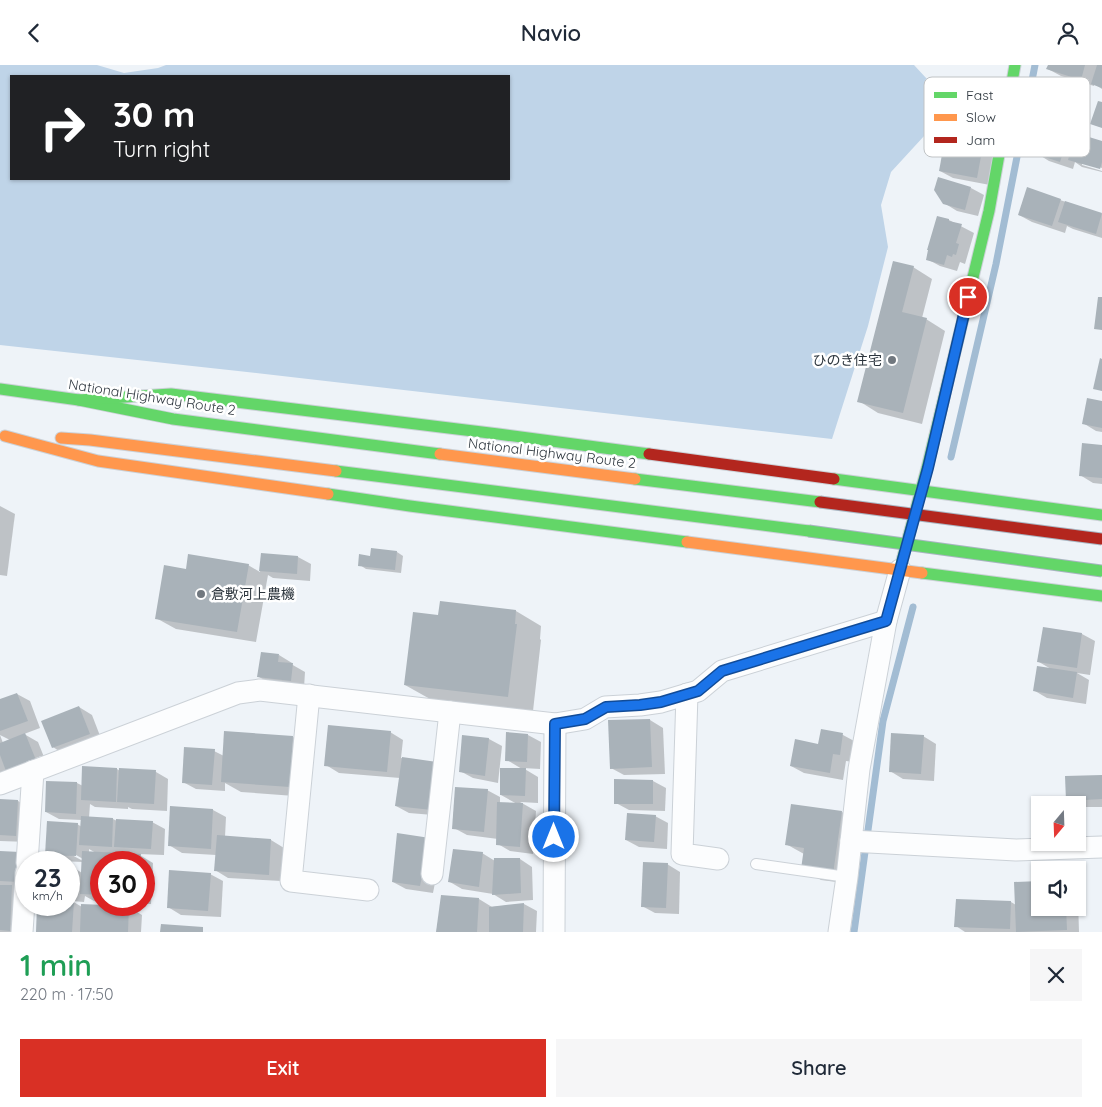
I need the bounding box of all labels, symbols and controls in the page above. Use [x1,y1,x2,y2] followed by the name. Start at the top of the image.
[20,19,48,47] icon: back
[521,19,581,47] text: Navio
[1054,19,1082,47] icon: person
[924,77,1090,157] legend
[966,86,994,104] text: Fast
[113,92,195,136] text: 30 m
[30,95,95,160] icon: right
[966,108,996,126] text: Slow
[966,131,995,149] text: Jam
[113,135,210,163] text: Turn right
[947,276,989,318] pin
[954,283,982,311] icon: arrive
[812,351,882,369] place label: ひのき住宅
[886,354,898,366] marker: ひのき住宅
[67,375,237,419] street label: National Highway Route 2
[467,434,637,472] street label: National Highway Route 2
[211,585,295,603] place label: 倉敷河上農機
[195,588,207,600] marker: 倉敷河上農機
[1031,796,1086,851] north arrow
[1031,796,1086,916] map controls
[527,810,579,862] position arrow
[90,851,155,916] speed limit sign: 30
[1031,861,1086,916] button: sound
[34,862,61,893] text: 23
[32,888,63,903] text: km/h
[20,946,92,984] text: 1 min
[1030,949,1082,1001] button: close
[20,984,113,1004] text: 220 m · 17:50
[20,1039,546,1097] button: Exit
[556,1039,1082,1097] button: Share

